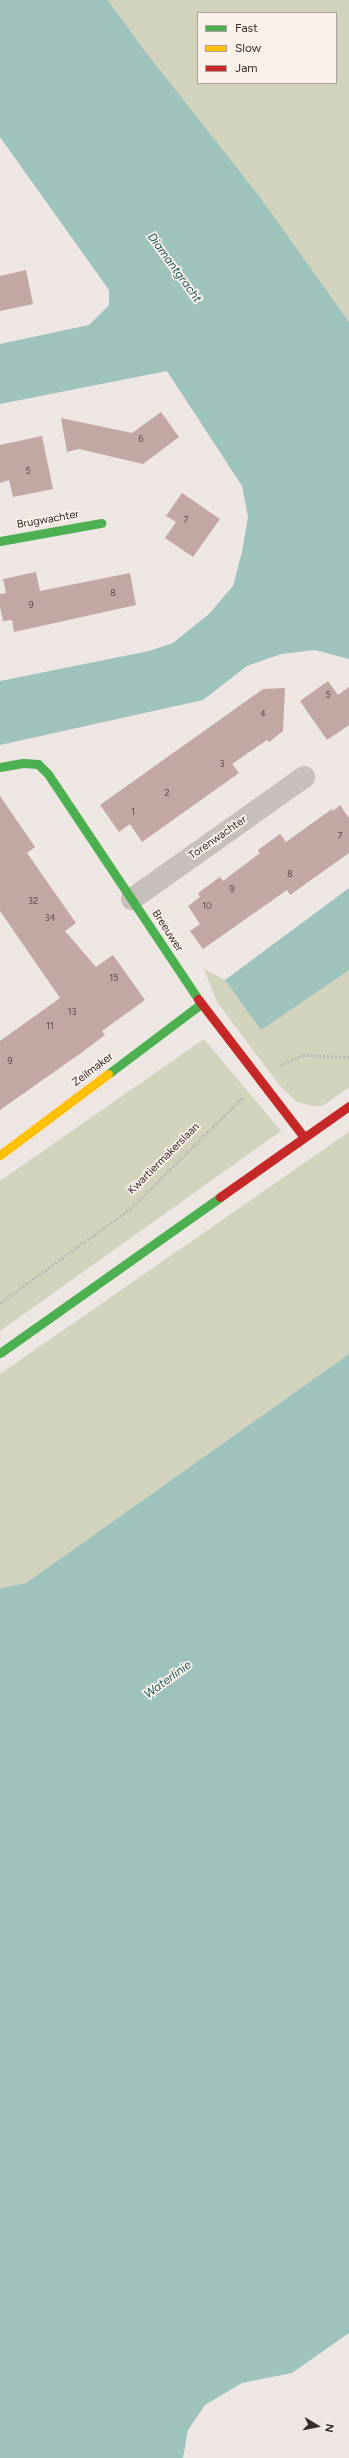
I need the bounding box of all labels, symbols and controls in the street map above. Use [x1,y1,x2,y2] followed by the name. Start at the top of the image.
[197,12,337,84] legend
[235,21,258,35] text: Fast
[235,41,261,55] text: Slow
[235,61,258,75] text: Jam
[144,230,204,306] water label: Diamantgracht
[138,434,144,444] house number: 6
[25,466,31,476] house number: 5
[16,508,80,532] street label: Brugwachter
[184,515,188,525] house number: 7
[110,588,116,598] house number: 8
[28,600,34,610] house number: 9
[325,690,331,700] house number: 5
[260,709,266,719] house number: 4
[220,759,224,769] house number: 3
[164,788,170,798] house number: 2
[131,807,135,817] house number: 1
[187,813,249,863] street label: Torenwachter
[338,831,342,841] house number: 7
[287,869,293,879] house number: 8
[229,884,235,894] house number: 9
[28,896,38,906] house number: 32
[202,901,212,911] house number: 10
[149,908,185,954] street label: Breeuwer
[45,913,55,923] house number: 34
[110,973,118,983] house number: 15
[68,1007,76,1017] house number: 13
[46,1021,54,1031] house number: 11
[70,1050,116,1090] street label: Zeilmaker
[7,1056,13,1066] house number: 9
[126,1121,202,1197] street label: Kwartiermakerslaan
[142,1658,194,1702] water label: Waterlinie
[297,2406,337,2446] north arrow
[322,2423,336,2433] text: N

